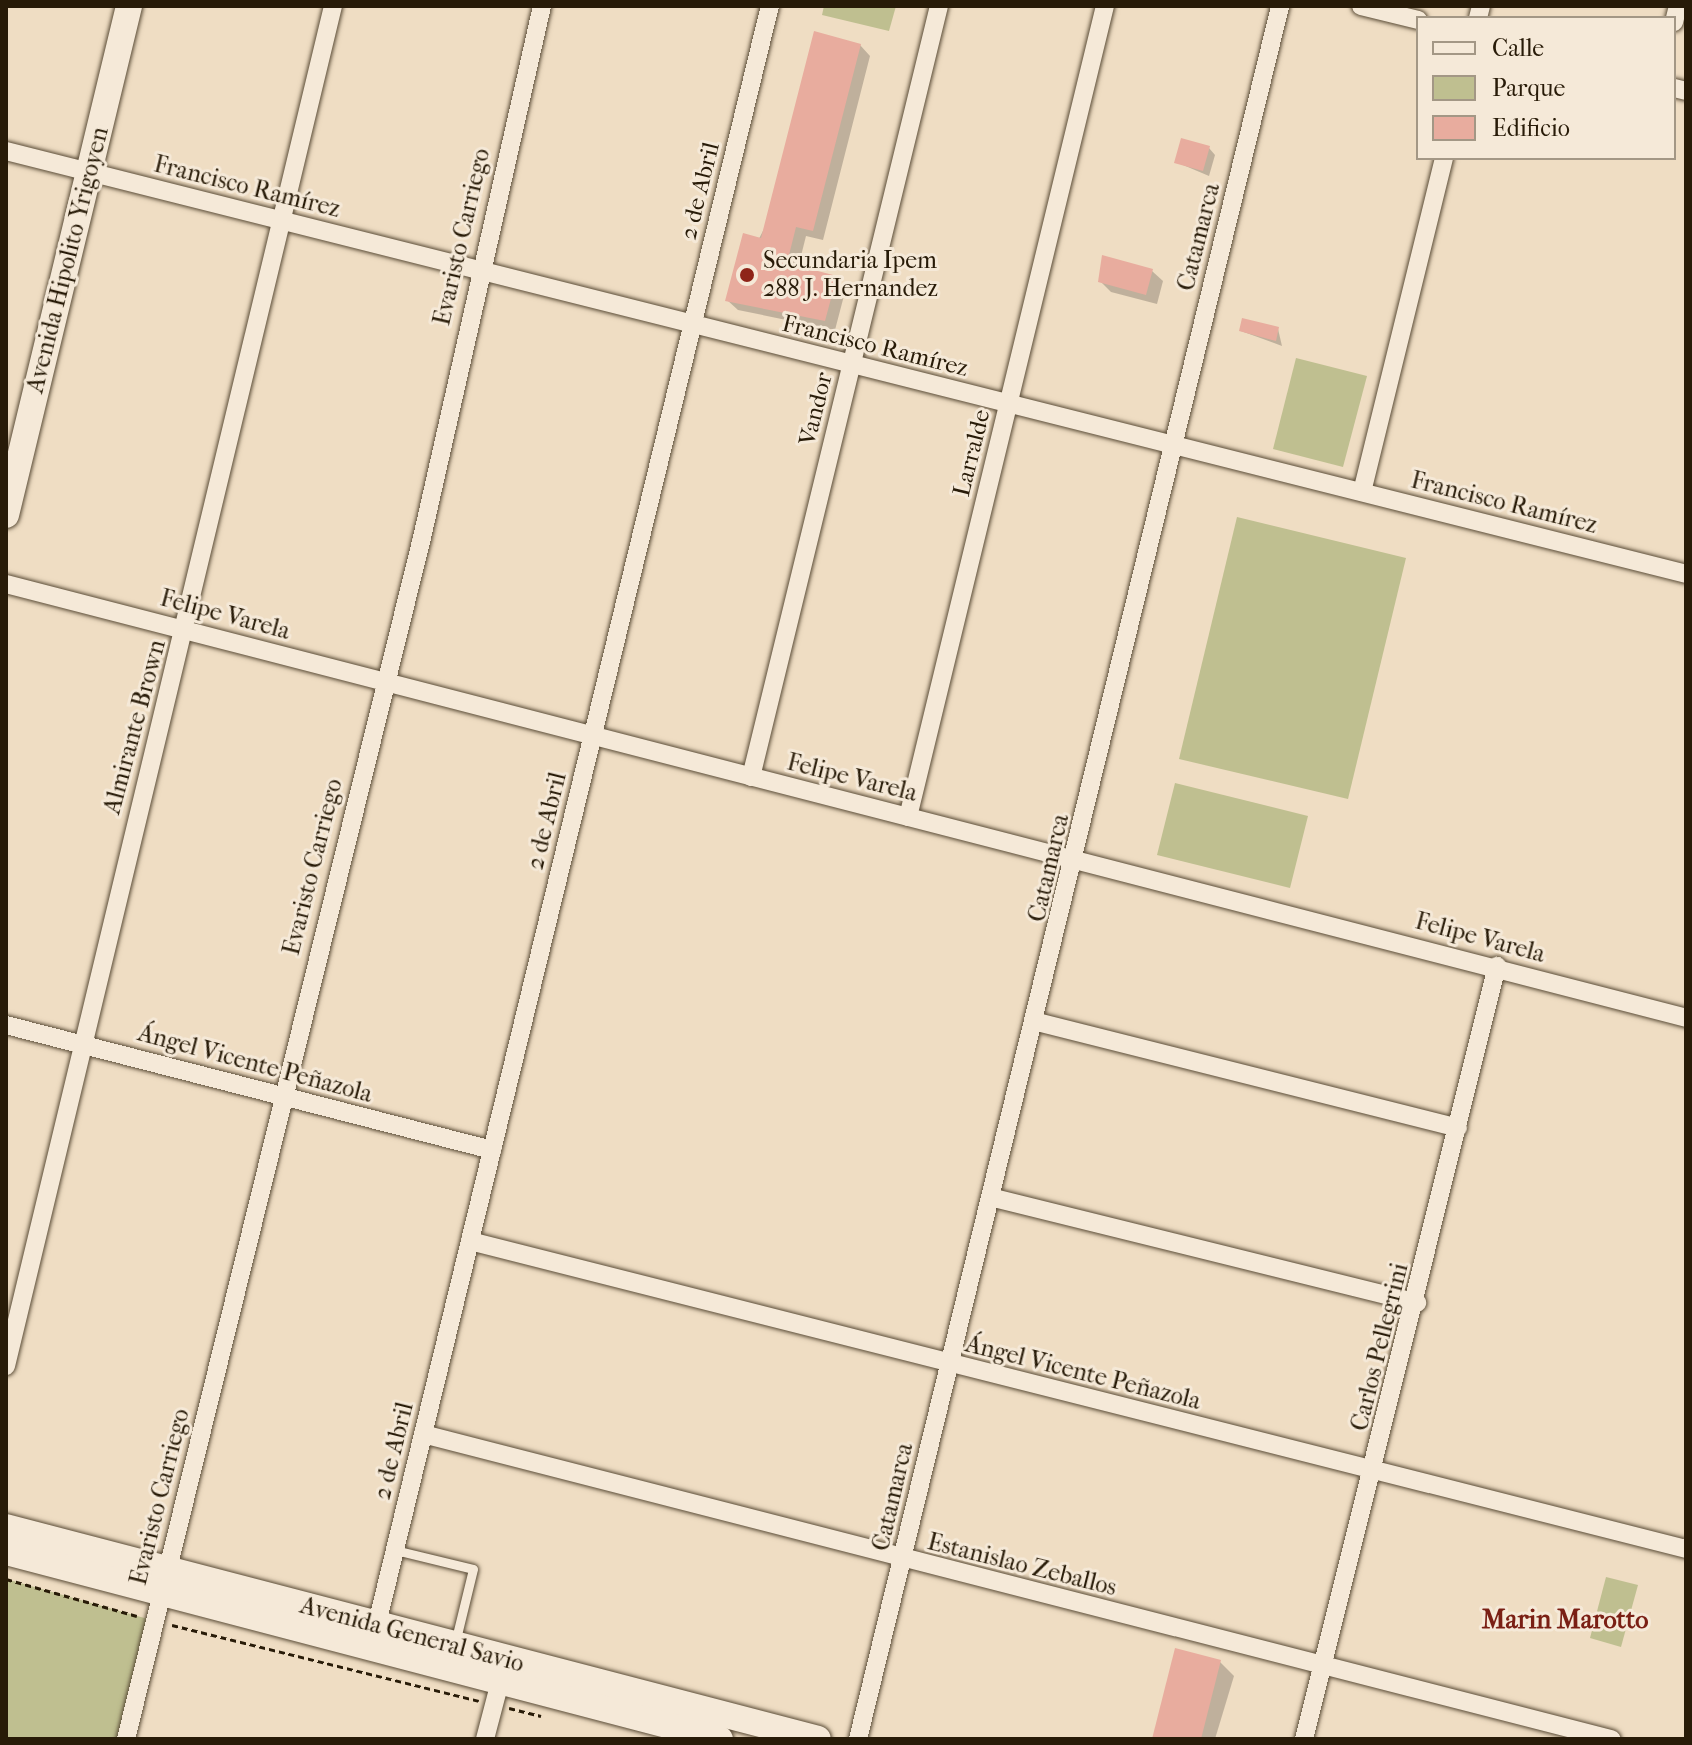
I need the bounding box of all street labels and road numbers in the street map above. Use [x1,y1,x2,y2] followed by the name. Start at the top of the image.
[21,124,115,396] street label: Avenida Hipolito Yrigoyen
[674,139,726,243] street label: 2 de Abril
[428,146,496,328] street label: Evaristo Carriego
[151,150,343,224] street label: Francisco Ramírez
[1172,180,1226,294] street label: Catamarca
[779,309,971,383] street label: Francisco Ramírez
[793,369,839,449] street label: Vandor
[947,407,997,499] street label: Larralde
[1408,466,1600,540] street label: Francisco Ramírez
[157,584,293,646] street label: Felipe Varela
[98,637,172,817] street label: Almirante Brown
[784,748,920,808] street label: Felipe Varela
[521,769,573,873] street label: 2 de Abril
[277,776,349,958] street label: Evaristo Carriego
[1023,811,1075,925] street label: Catamarca
[1412,907,1548,969] street label: Felipe Varela
[135,1019,375,1109] street label: Ángel Vicente Peñazola
[1345,1260,1415,1434] street label: Carlos Pellegrini
[962,1330,1204,1416] street label: Ángel Vicente Peñazola
[368,1399,420,1503] street label: 2 de Abril
[124,1406,196,1588] street label: Evaristo Carriego
[867,1440,919,1554] street label: Catamarca
[924,1528,1120,1602] street label: Estanislao Zeballos
[297,1591,527,1679] street label: Avenida General Savio

